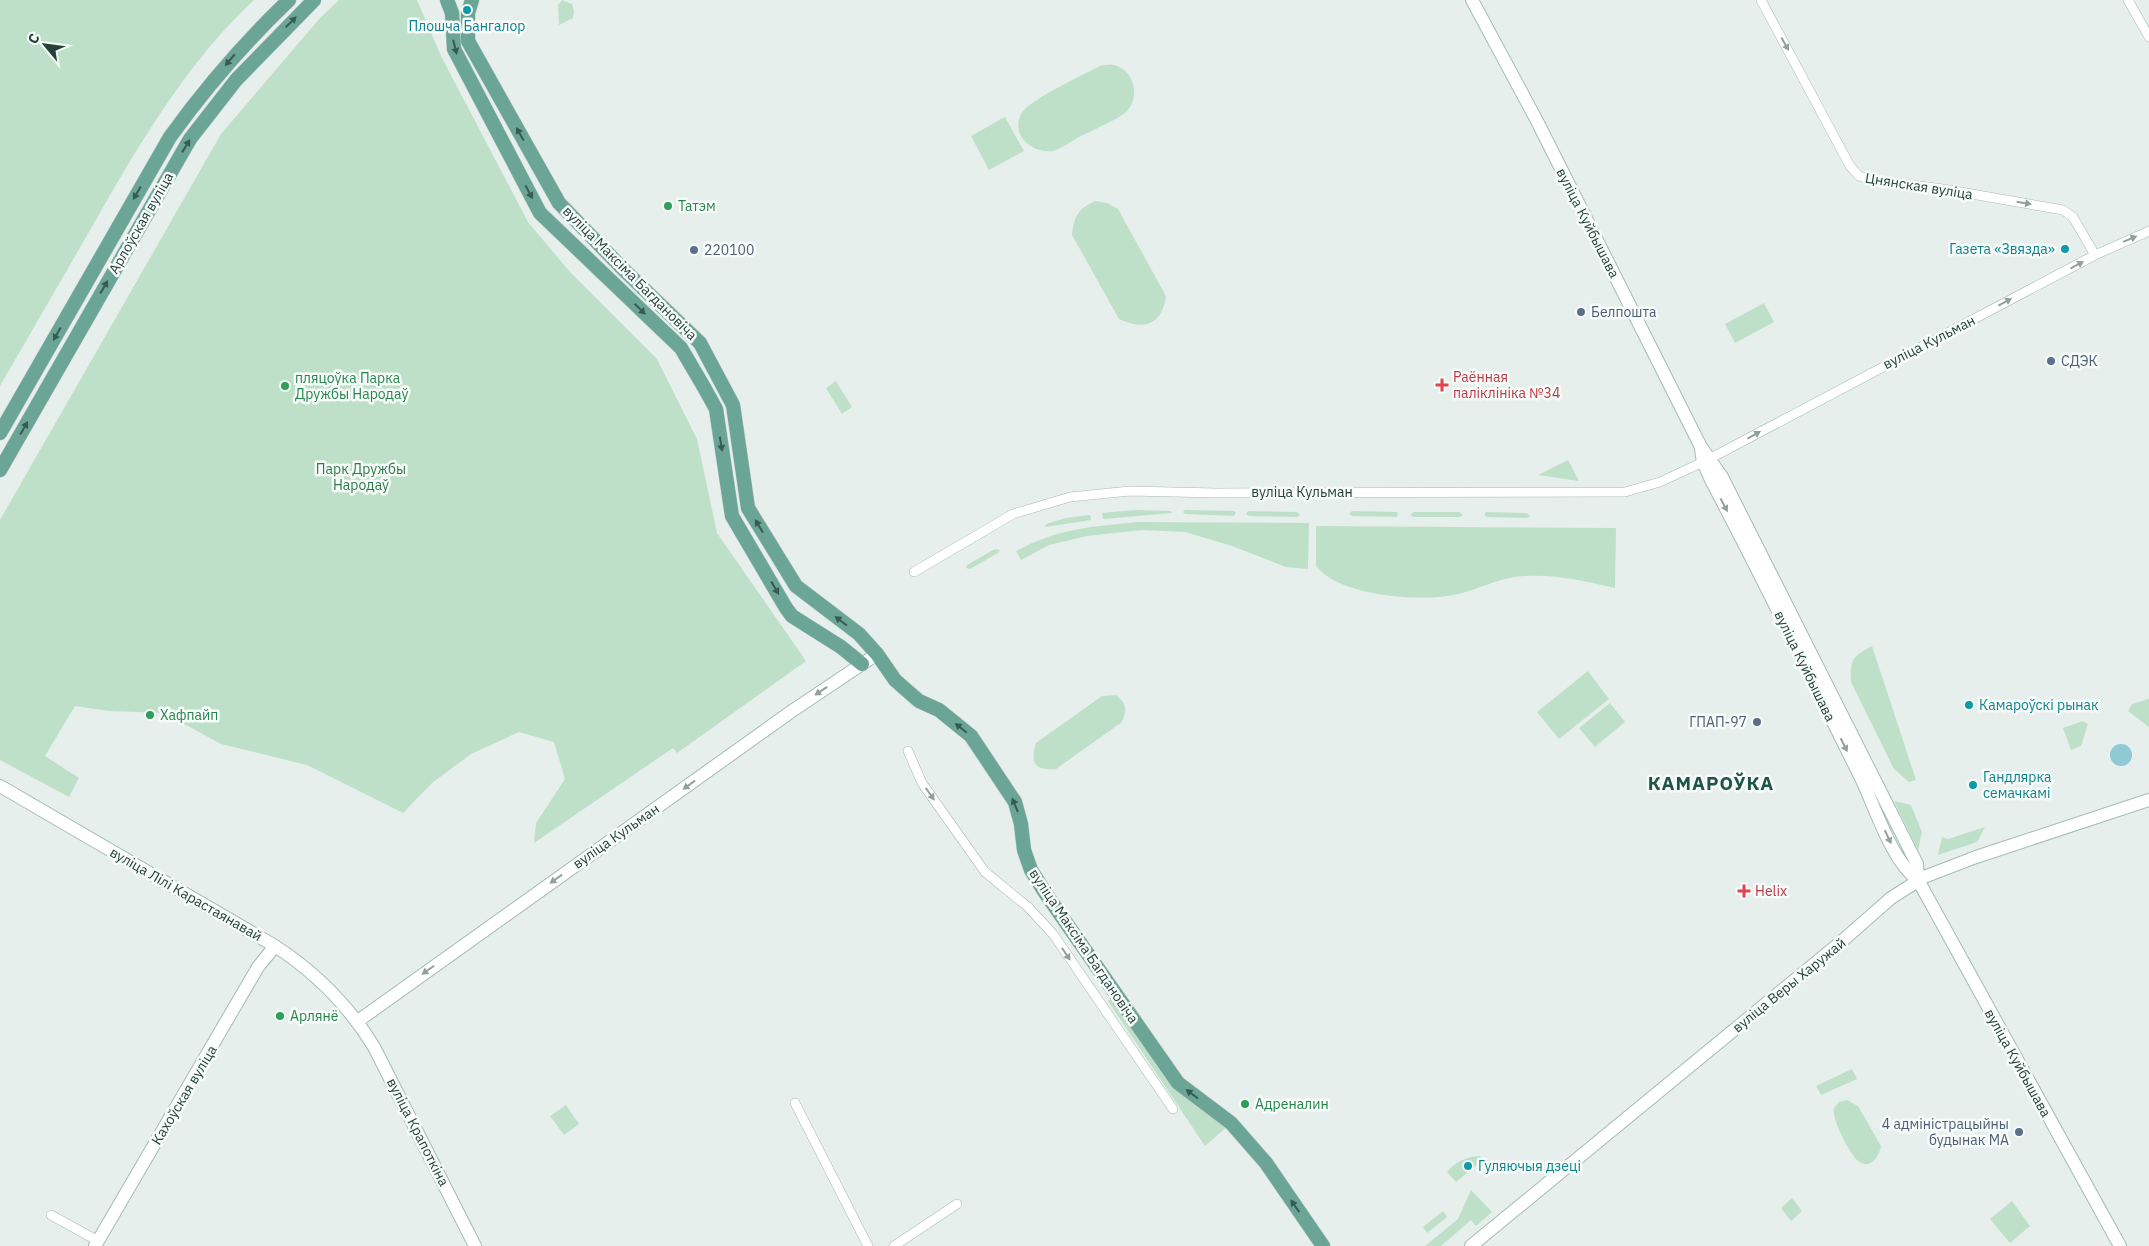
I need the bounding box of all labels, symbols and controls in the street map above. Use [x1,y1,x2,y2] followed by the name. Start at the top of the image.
[461,4,473,16] marker: Плошча Бангалор
[285,17,297,29] one-way arrow
[409,17,525,35] place label: Плошча Бангалор
[20,20,70,70] north arrow
[24,30,44,47] text: С
[1781,37,1789,51] one-way arrow
[452,40,460,55] one-way arrow
[225,53,236,66] one-way arrow
[516,127,525,140] one-way arrow
[181,140,191,153] one-way arrow
[1552,165,1624,281] street label: вуліца Куйбышава
[105,169,178,277] street label: Арлоўская вуліца
[1864,169,1975,203] street label: Цнянская вуліца
[525,184,533,199] one-way arrow
[133,185,141,200] one-way arrow
[678,197,716,215] place label: Татэм
[662,200,674,212] marker: Татэм
[2016,200,2032,208] one-way arrow
[559,202,701,344] street label: вуліца Максіма Багдановіча
[2123,235,2137,243] one-way arrow
[1949,240,2055,258] place label: Газета «Звязда»
[704,241,754,259] place label: 220100
[2059,243,2071,255] marker: Газета «Звязда»
[688,244,700,256] marker: 220100
[2070,261,2084,269] one-way arrow
[100,280,109,293] one-way arrow
[1998,298,2012,307] one-way arrow
[634,303,646,315] one-way arrow
[1591,303,1657,321] place label: Белпошта
[1575,306,1587,318] marker: Белпошта
[1880,311,1978,373] street label: вуліца Кульман
[52,327,61,340] one-way arrow
[2061,352,2098,370] place label: СДЭК
[2045,355,2057,367] marker: СДЭК
[1453,368,1560,402] place label: Раённая паліклініка №34
[295,369,408,403] place label: пляцоўка Парка Дружбы Народаў
[1435,378,1449,392] marker: Раённая паліклініка №34
[279,380,291,392] marker: пляцоўка Парка Дружбы Народаў
[20,421,28,435] one-way arrow
[1746,431,1761,439] one-way arrow
[718,437,726,453] one-way arrow
[316,460,406,494] park label: Парк Дружбы Народаў
[1251,483,1353,501] street label: вуліца Кульман
[1720,499,1729,512] one-way arrow
[754,520,763,533] one-way arrow
[770,582,779,595] one-way arrow
[1770,608,1840,725] street label: вуліца Куйбышава
[835,615,848,626] one-way arrow
[815,686,828,696] one-way arrow
[1979,696,2099,714] place label: Камароўскі рынак
[1963,699,1975,711] marker: Камароўскі рынак
[160,706,218,724] place label: Хафпайп
[144,709,156,721] marker: Хафпайп
[1689,713,1747,731] place label: ГПАП-97
[1751,716,1763,728] marker: ГПАП-97
[955,722,968,733] one-way arrow
[1840,737,1848,752] one-way arrow
[1983,768,2052,802] place label: Гандлярка семачкамі
[1648,771,1774,795] district label: КАМАРОЎКА
[1967,779,1979,791] marker: Гандлярка семачкамі
[682,780,696,790] one-way arrow
[925,787,935,801] one-way arrow
[1011,797,1019,812] one-way arrow
[569,800,663,872] street label: вуліца Кульман
[1885,830,1893,844] one-way arrow
[107,843,265,945] street label: вуліца Лілі Карастаянавай
[1025,865,1143,1027] street label: вуліца Максіма Багдановіча
[549,874,563,884] one-way arrow
[1755,882,1787,900] place label: Helix
[1737,884,1751,898] marker: Helix
[1729,934,1849,1036] street label: вуліца Веры Харужай
[1061,947,1071,960] one-way arrow
[422,965,435,975] one-way arrow
[1981,1006,2055,1121] street label: вуліца Куйбышава
[290,1007,339,1025] place label: Арлянё
[274,1010,286,1022] marker: Арлянё
[147,1042,221,1148] street label: Кахоўская вуліца
[383,1075,453,1190] street label: вуліца Крапоткіна
[1186,1088,1199,1099] one-way arrow
[1255,1095,1329,1113] place label: Адреналин
[1239,1098,1251,1110] marker: Адреналин
[1882,1115,2009,1149] place label: 4 адміністрацыйны будынак МА
[2013,1126,2025,1138] marker: 4 адміністрацыйны будынак МА
[1478,1157,1581,1175] place label: Гуляючыя дзеці
[1462,1160,1474,1172] marker: Гуляючыя дзеці
[1290,1199,1300,1213] one-way arrow

